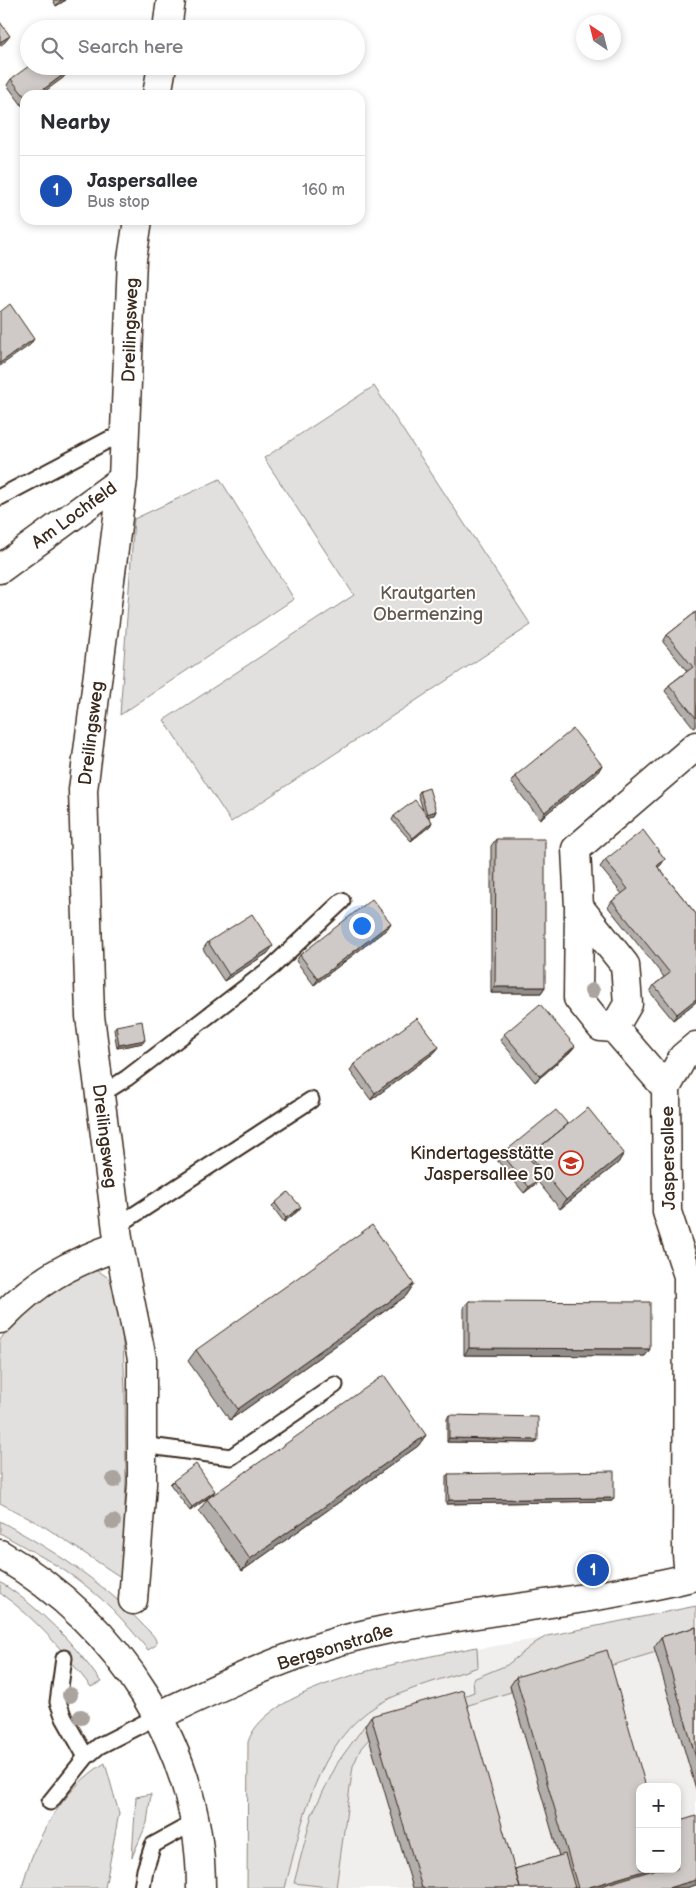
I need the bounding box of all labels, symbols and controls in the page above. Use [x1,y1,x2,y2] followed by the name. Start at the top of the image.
[576,15,621,60] north arrow
[20,20,365,75] search box
[38,34,66,62] icon: search
[78,36,183,59] text: Search here
[40,110,110,135] text: Nearby
[87,170,198,193] text: Jaspersallee
[53,181,59,200] text: 1
[302,181,345,200] text: 160 m
[87,193,150,212] text: Bus stop
[118,277,143,383] street label: Dreilingsweg
[28,477,121,553] street label: Am Lochfeld
[373,583,483,625] park label: Krautgarten Obermenzing
[75,680,108,786] street label: Dreilingsweg
[349,913,375,939] your location
[88,1083,121,1189] street label: Dreilingsweg
[657,1105,680,1210] street label: Jaspersallee
[410,1143,554,1185] place label: Kindertagesstätte Jaspersallee 50
[558,1150,584,1176] school or university icon: Kindertagesstätte Jaspersallee 50
[577,1551,609,1589] pin: 1
[275,1620,396,1675] street label: Bergsonstraße
[636,1783,681,1873] map controls
[636,1783,681,1828] button: +
[636,1828,681,1873] button: −

